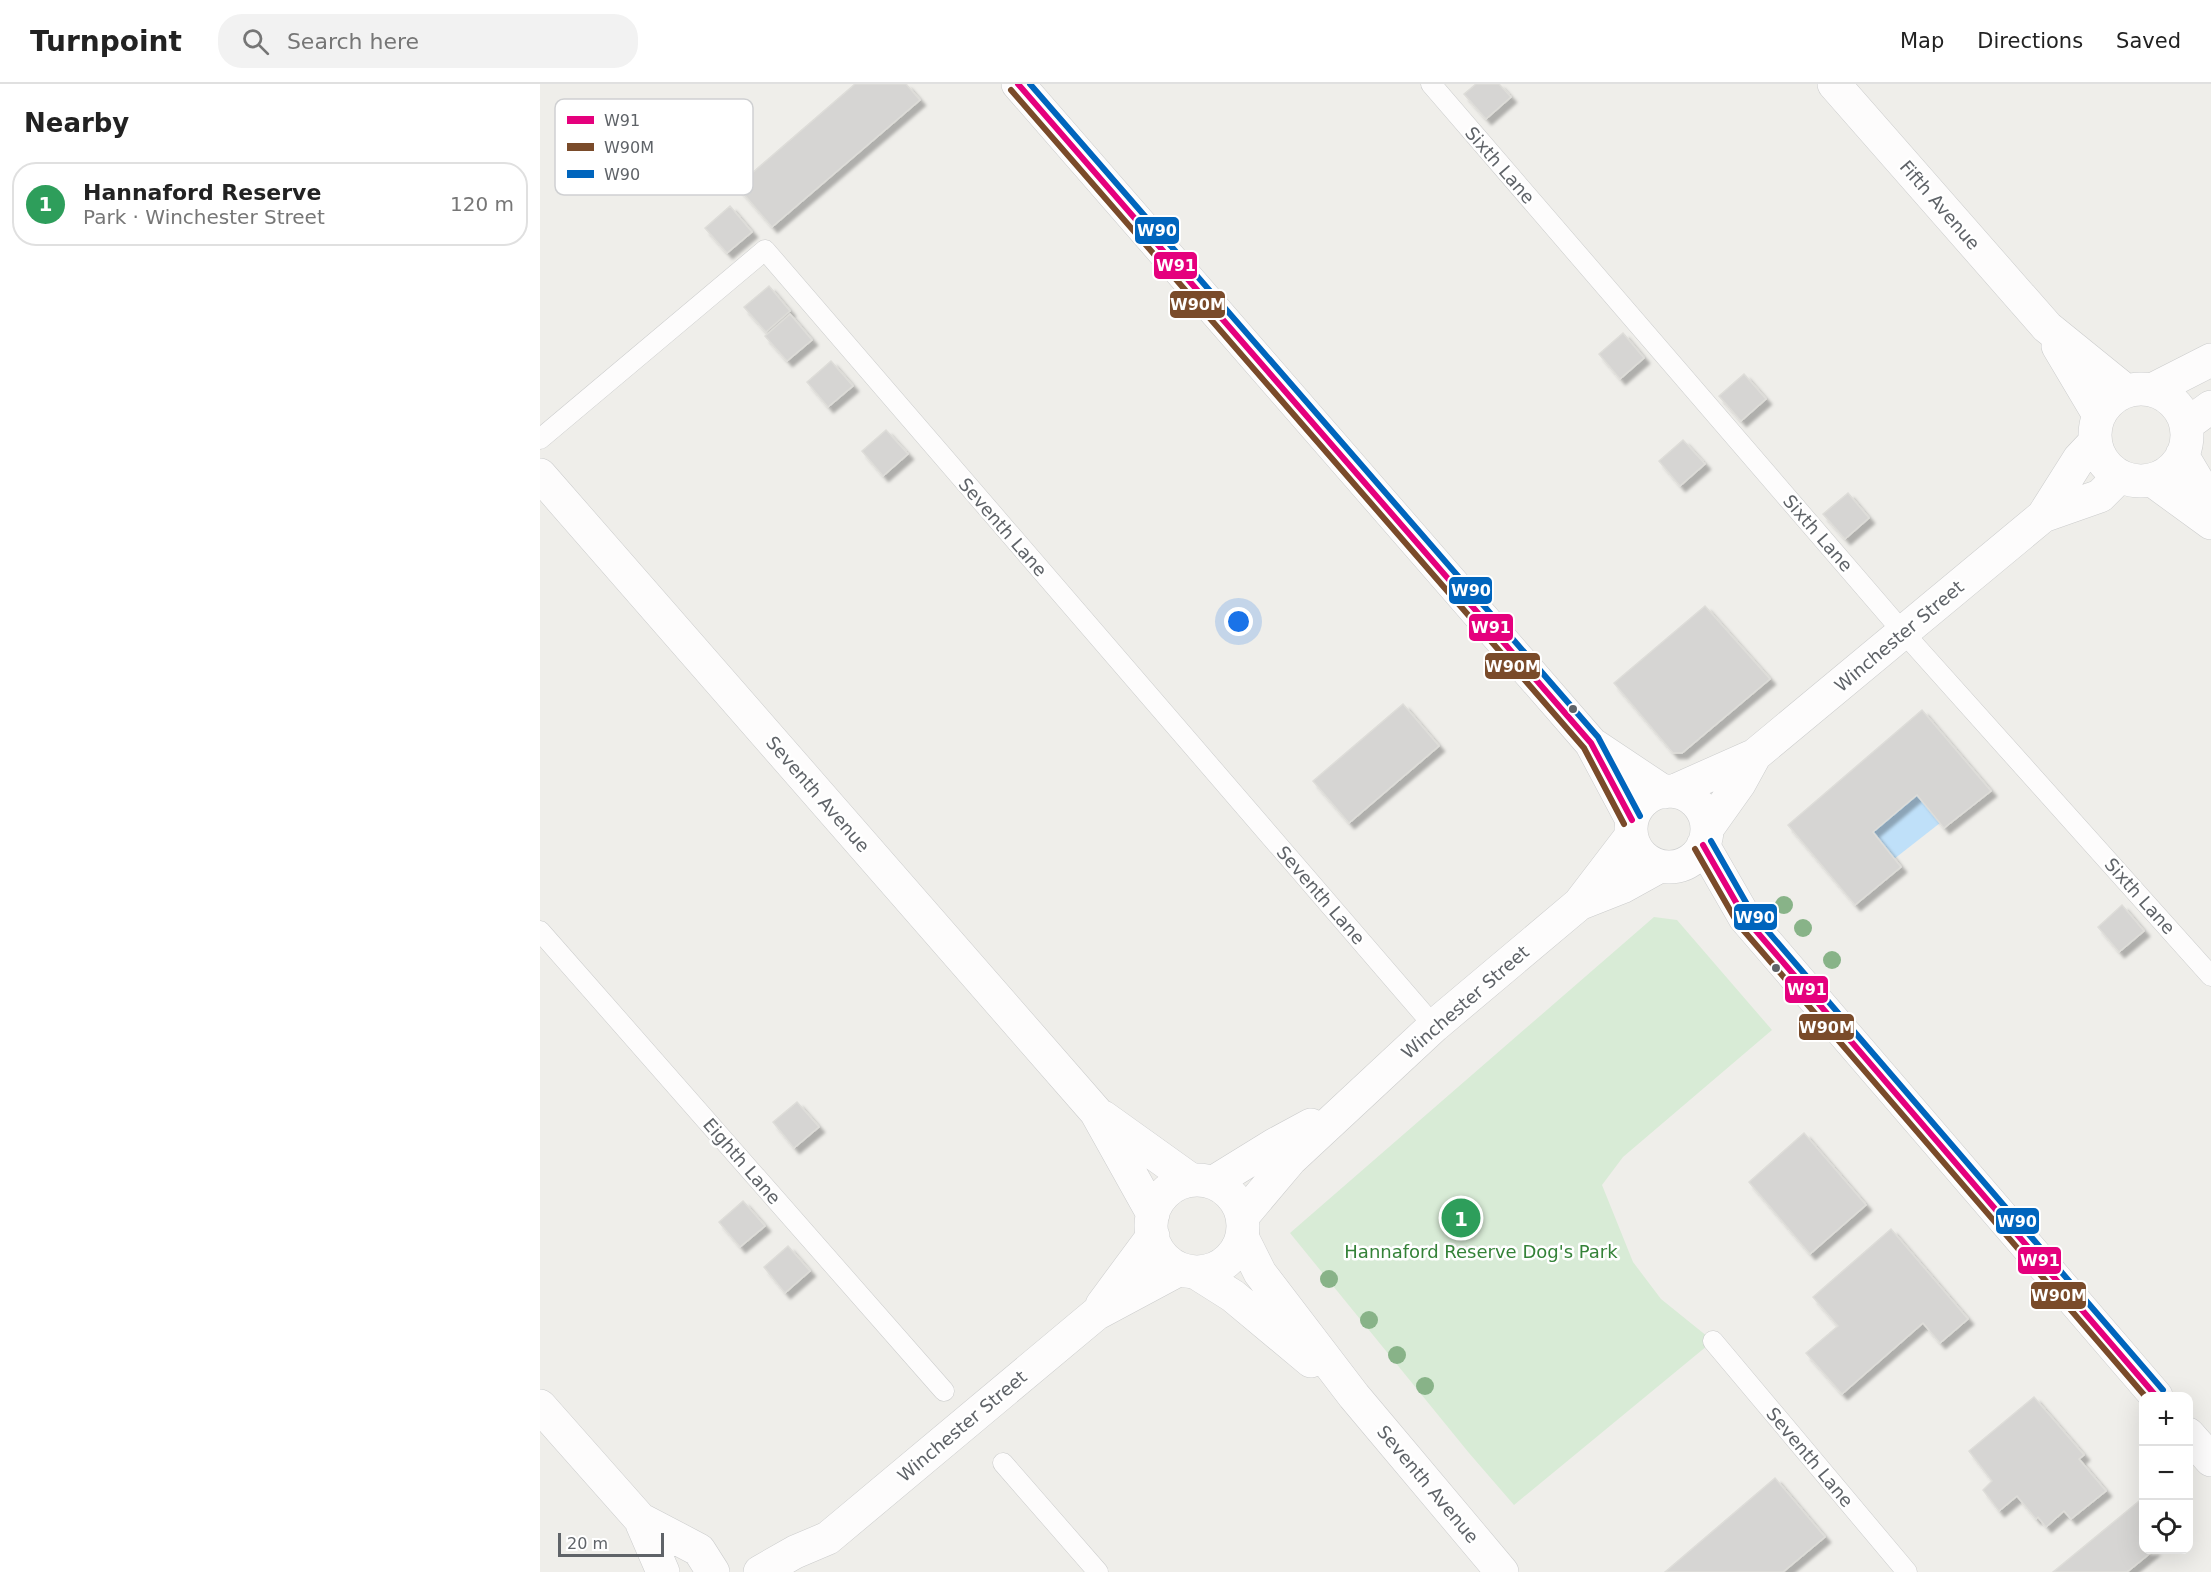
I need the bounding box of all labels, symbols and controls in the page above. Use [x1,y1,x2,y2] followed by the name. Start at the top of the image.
[218,14,638,68] search box
[30,25,182,58] text: Turnpoint
[239,25,272,58] icon: search
[287,29,419,54] text: Search here
[1900,29,1944,53] text: Map
[1977,29,2083,53] text: Directions
[2116,29,2181,53] text: Saved
[555,99,753,195] legend
[24,108,129,138] text: Nearby
[604,111,640,130] text: W91
[1461,122,1539,208] street label: Sixth Lane
[604,138,654,157] text: W90M
[1896,156,1984,254] street label: Fifth Avenue
[604,165,640,184] text: W90
[83,180,321,205] text: Hannaford Reserve
[39,192,52,216] text: 1
[450,192,514,216] text: 120 m
[83,205,325,229] text: Park · Winchester Street
[1134,216,1180,245] line badge: W90
[1137,221,1177,240] text: W90
[1153,251,1198,280] line badge: W91
[1156,256,1196,275] text: W91
[1169,290,1226,319] line badge: W90M
[1170,295,1226,314] text: W90M
[955,474,1051,580] street label: Seventh Lane
[1779,490,1857,576] street label: Sixth Lane
[1448,576,1493,605] line badge: W90
[1830,576,1968,696] street label: Winchester Street
[1451,581,1491,600] text: W90
[1224,607,1253,636] your location
[1468,613,1514,642] line badge: W91
[1471,618,1511,637] text: W91
[1484,652,1541,680] line badge: W90M
[1485,657,1541,676] text: W90M
[1567,703,1579,715] unlabelled marker
[762,732,874,856] street label: Seventh Avenue
[1273,842,1369,948] street label: Seventh Lane
[2100,854,2180,938] street label: Sixth Lane
[1733,903,1778,931] line badge: W90
[1735,908,1775,927] text: W90
[1397,941,1533,1063] street label: Winchester Street
[1770,962,1782,974] unlabelled marker
[1784,975,1829,1004] line badge: W91
[1787,980,1827,999] text: W91
[1798,1013,1855,1041] line badge: W90M
[1799,1018,1855,1037] text: W90M
[699,1114,785,1208] street label: Eighth Lane
[1442,1196,1480,1240] pin: 1
[1995,1207,2040,1235] line badge: W90
[1997,1212,2037,1231] text: W90
[1344,1241,1618,1262] park label: Hannaford Reserve Dog's Park
[2017,1246,2062,1275] line badge: W91
[2020,1251,2060,1270] text: W91
[2030,1281,2087,1310] line badge: W90M
[2031,1286,2087,1305] text: W90M
[893,1366,1031,1486] street label: Winchester Street
[2139,1392,2193,1554] map controls
[2139,1392,2193,1446] button: +
[1762,1403,1858,1511] street label: Seventh Lane
[1373,1421,1483,1547] street label: Seventh Avenue
[2139,1446,2193,1500] button: −
[2139,1500,2193,1554] button: locate
[558,1530,664,1558] scale bar
[567,1534,608,1553] text: 20 m

